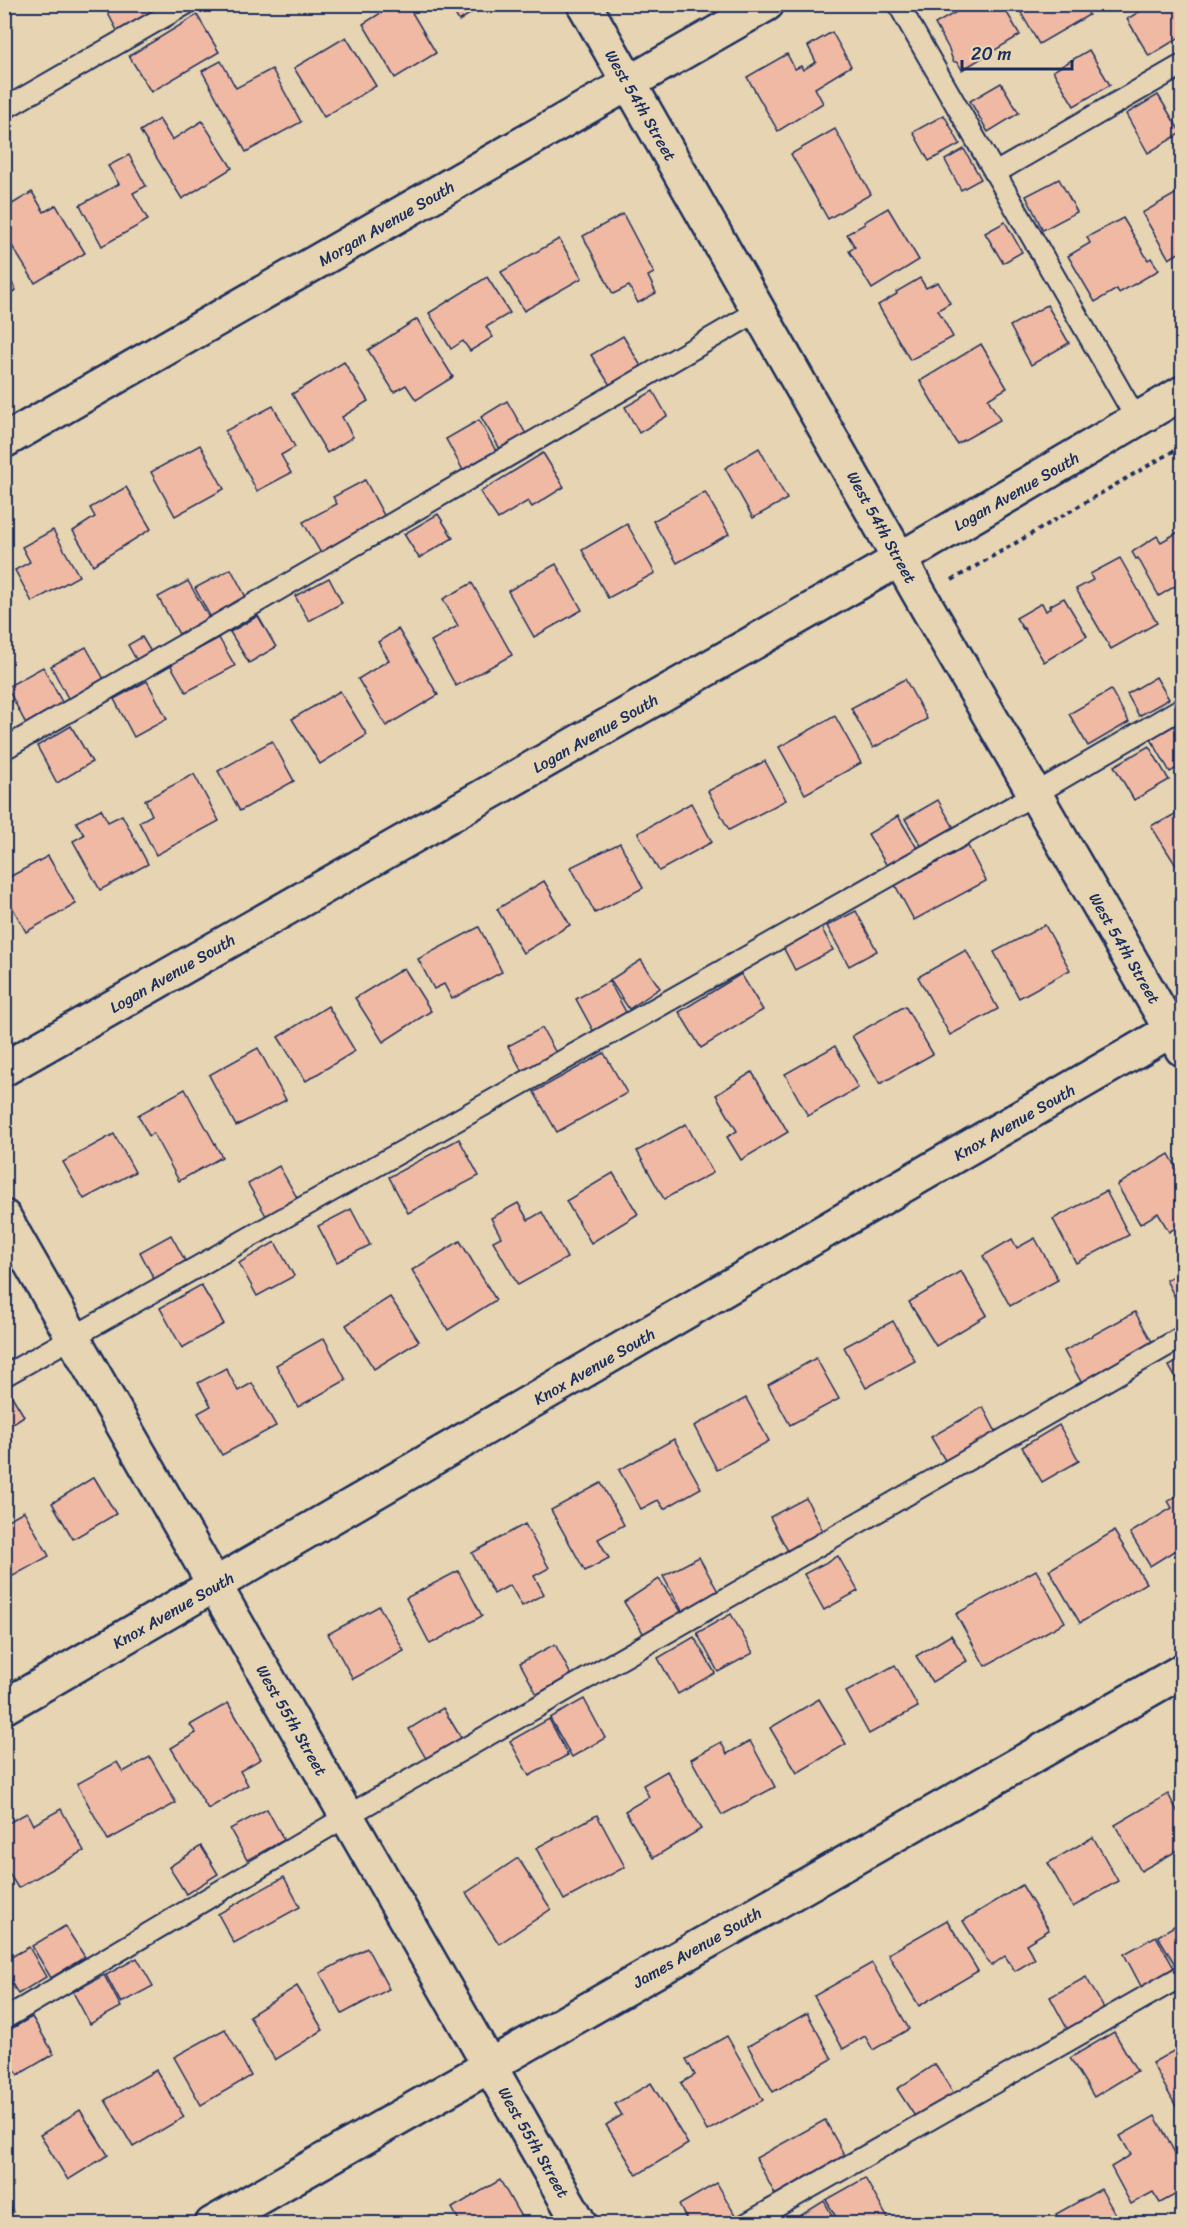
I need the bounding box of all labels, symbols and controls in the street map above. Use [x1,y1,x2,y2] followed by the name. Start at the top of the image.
[962,33,1072,71] scale bar
[971,38,1011,70] text: 20 m
[597,44,684,167] street label: West 54th Street
[312,172,460,274] street label: Morgan Avenue South
[948,443,1085,539] street label: Logan Avenue South
[839,466,925,589] street label: West 54th Street
[527,685,664,781] street label: Logan Avenue South
[1081,887,1168,1010] street label: West 54th Street
[104,925,241,1021] street label: Logan Avenue South
[948,1076,1081,1169] street label: Knox Avenue South
[528,1320,661,1413] street label: Knox Avenue South
[107,1564,240,1657] street label: Knox Avenue South
[248,1659,335,1781] street label: West 55th Street
[626,1899,767,1997] street label: James Avenue South
[490,2081,577,2203] street label: West 55th Street

